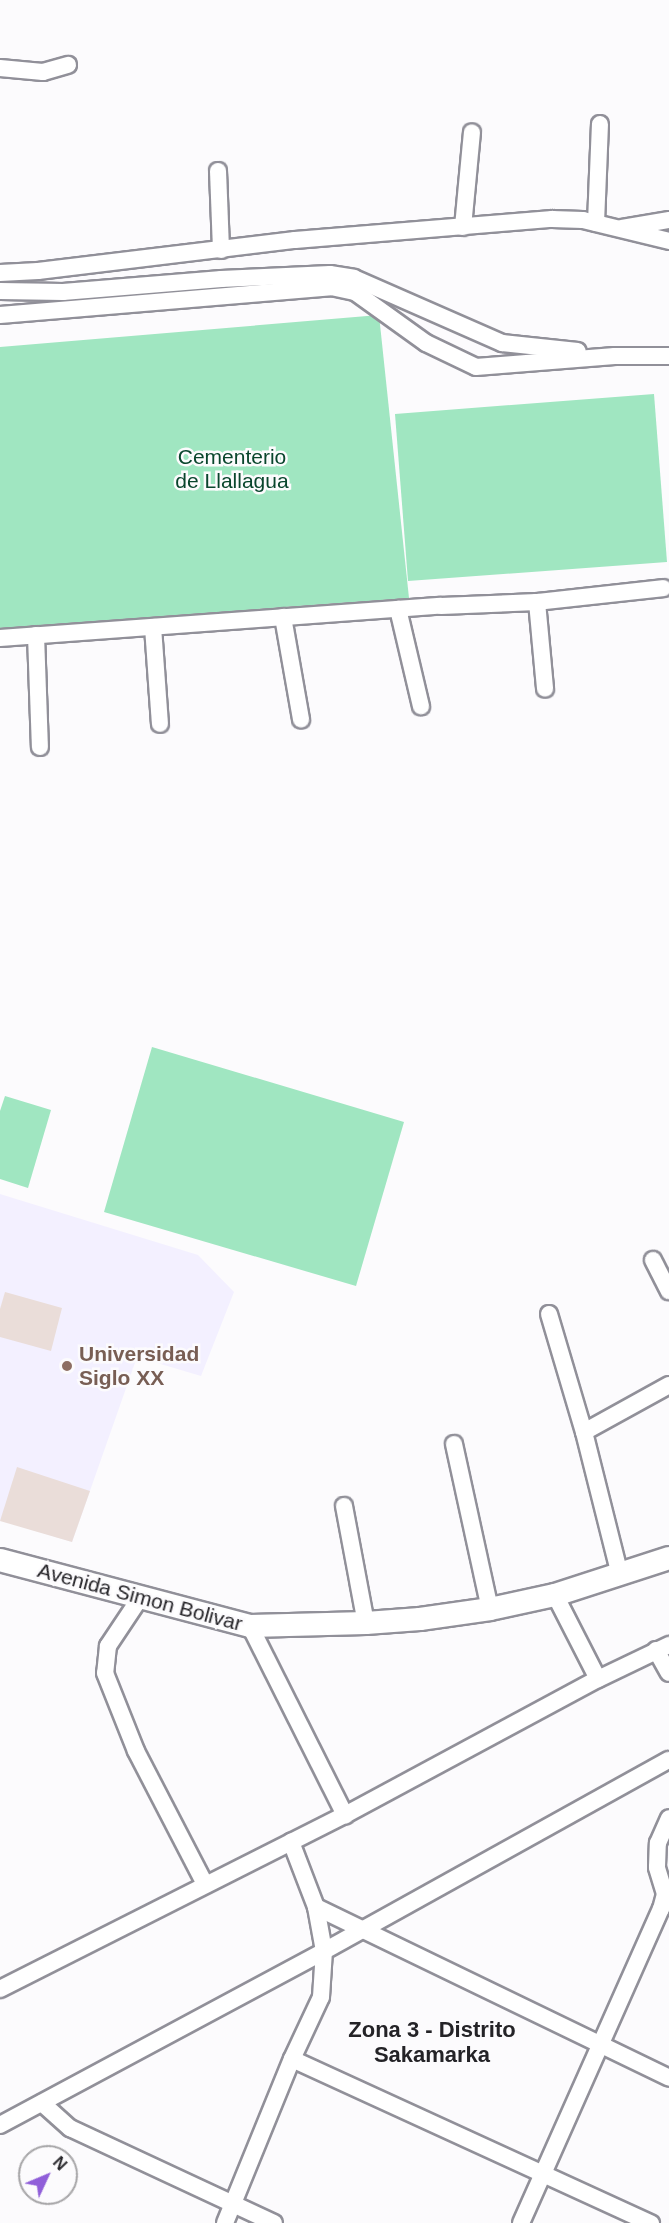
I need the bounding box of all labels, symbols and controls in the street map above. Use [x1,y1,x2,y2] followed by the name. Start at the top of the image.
[175,444,289,494] park label: Cementerio de Llallagua
[79,1341,199,1391] place label: Universidad Siglo XX
[60,1359,74,1373] marker: Universidad Siglo XX
[35,1558,245,1636] street label: Avenida Simon Bolivar
[348,2016,516,2068] district label: Zona 3 - Distrito Sakamarka
[18,2145,78,2205] north arrow
[50,2153,70,2174] text: N

